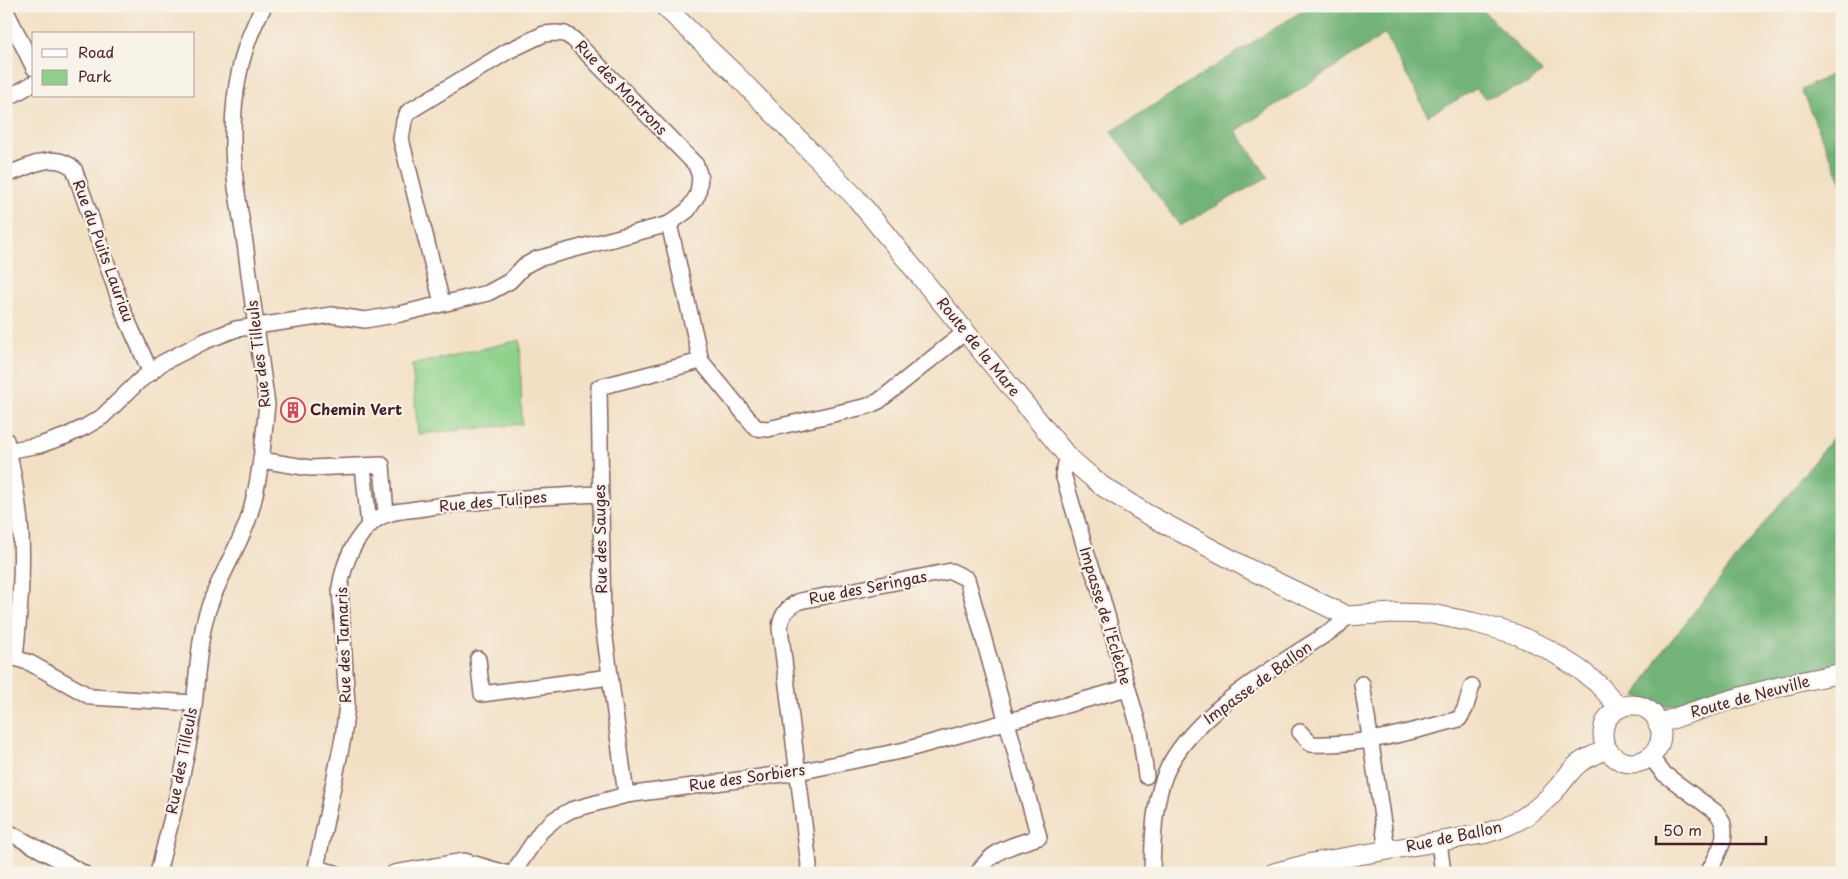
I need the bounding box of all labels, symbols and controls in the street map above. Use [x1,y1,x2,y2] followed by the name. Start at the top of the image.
[32,32,195,98] legend
[571,34,674,140] street label: Rue des Mortrons
[78,40,114,63] text: Road
[78,64,112,87] text: Park
[68,176,141,325] street label: Rue du Puits Lauriau
[932,291,1027,401] street label: Route de la Mare
[239,299,276,409] street label: Rue des Tilleuls
[280,397,306,423] building icon: Chemin Vert
[310,397,402,420] place label: Chemin Vert
[438,484,548,517] street label: Rue des Tulipes
[587,484,612,594] street label: Rue des Sauges
[1075,544,1138,687] street label: Impasse de l'Eclèche
[807,564,929,609] street label: Rue des Seringas
[329,586,356,704] street label: Rue des Tamaris
[1198,635,1316,729] street label: Impasse de Ballon
[1687,669,1812,723] street label: Route de Neuville
[159,705,202,816] street label: Rue des Tilleuls
[687,757,807,796] street label: Rue des Sorbiers
[1404,814,1504,857] street label: Rue de Ballon
[1656,814,1766,846] scale bar
[1663,818,1702,841] text: 50 m

